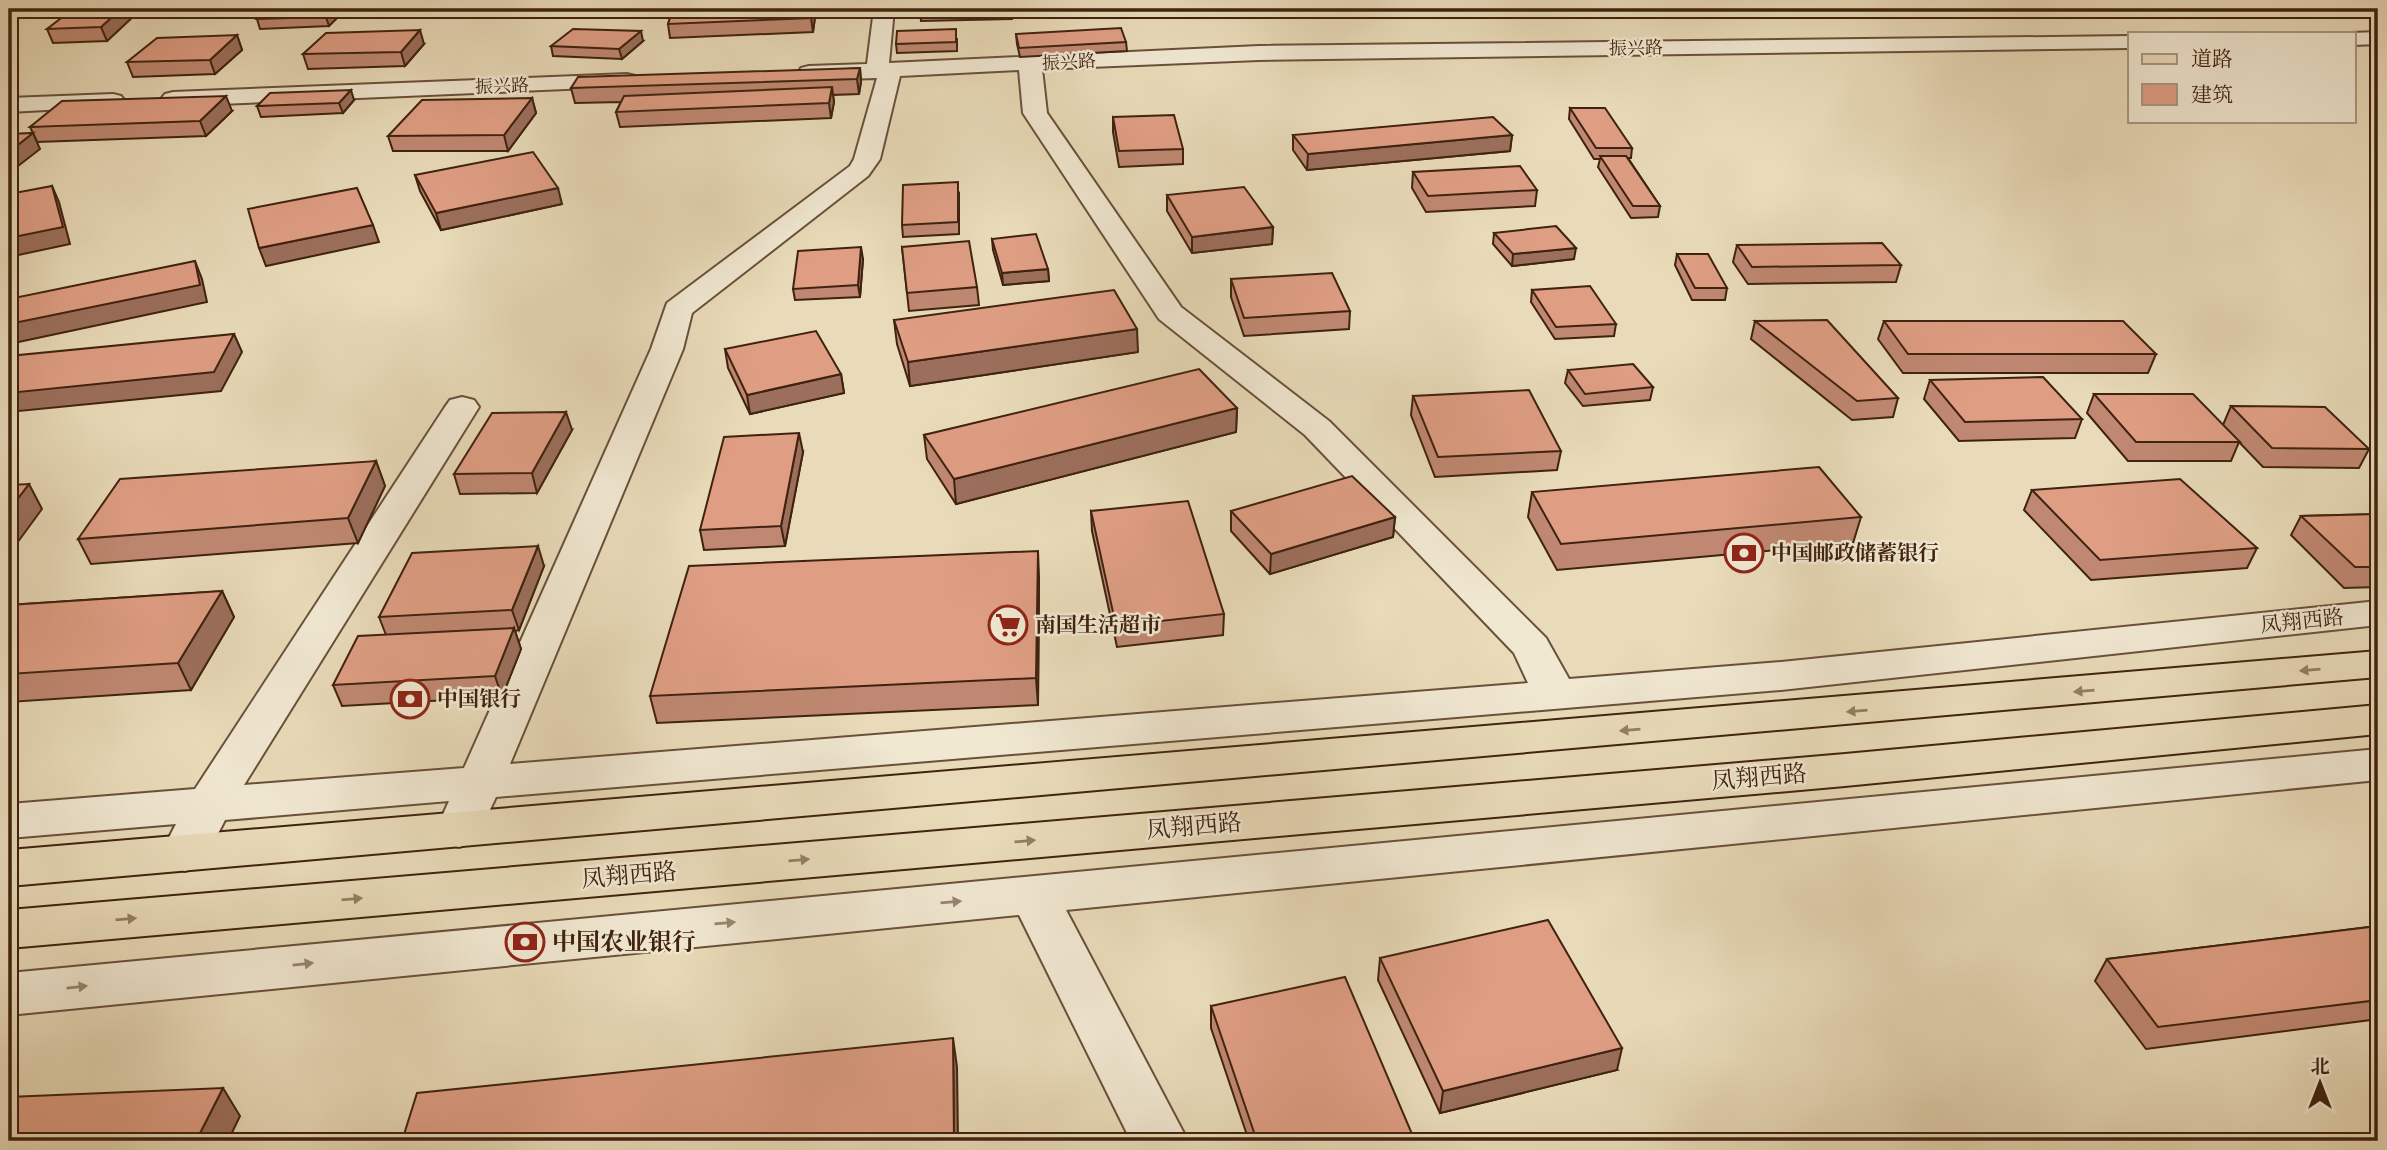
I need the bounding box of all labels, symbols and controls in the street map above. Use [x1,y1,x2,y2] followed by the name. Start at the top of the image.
[2128,32,2356,122] legend
[1609,36,1663,60] street label: 振兴路
[2191,45,2233,73] text: 道路
[1041,49,1097,75] street label: 振兴路
[475,73,529,99] street label: 振兴路
[2191,81,2233,109] text: 建筑
[1723,532,1765,574] bank icon: 中国邮政储蓄银行
[1771,539,1939,567] place label: 中国邮政储蓄银行
[2259,603,2345,639] street label: 凤翔西路
[987,604,1029,646] supermarket icon: 南国生活超市
[1035,611,1161,639] place label: 南国生活超市
[2299,665,2321,676] one-way arrow
[389,678,431,720] bank icon: 中国银行
[437,685,521,713] place label: 中国银行
[2072,685,2094,696] one-way arrow
[1846,706,1868,717] one-way arrow
[1619,725,1641,736] one-way arrow
[1710,757,1808,797] street label: 凤翔西路
[1145,806,1243,846] street label: 凤翔西路
[1014,835,1036,846] one-way arrow
[788,854,810,865] one-way arrow
[580,855,678,895] street label: 凤翔西路
[341,893,363,904] one-way arrow
[940,896,962,907] one-way arrow
[115,913,137,924] one-way arrow
[714,917,736,928] one-way arrow
[504,921,546,963] bank icon: 中国农业银行
[552,926,696,958] place label: 中国农业银行
[292,959,314,970] one-way arrow
[66,981,88,992] one-way arrow
[2286,1048,2356,1118] north arrow
[2310,1054,2330,1080] text: 北

